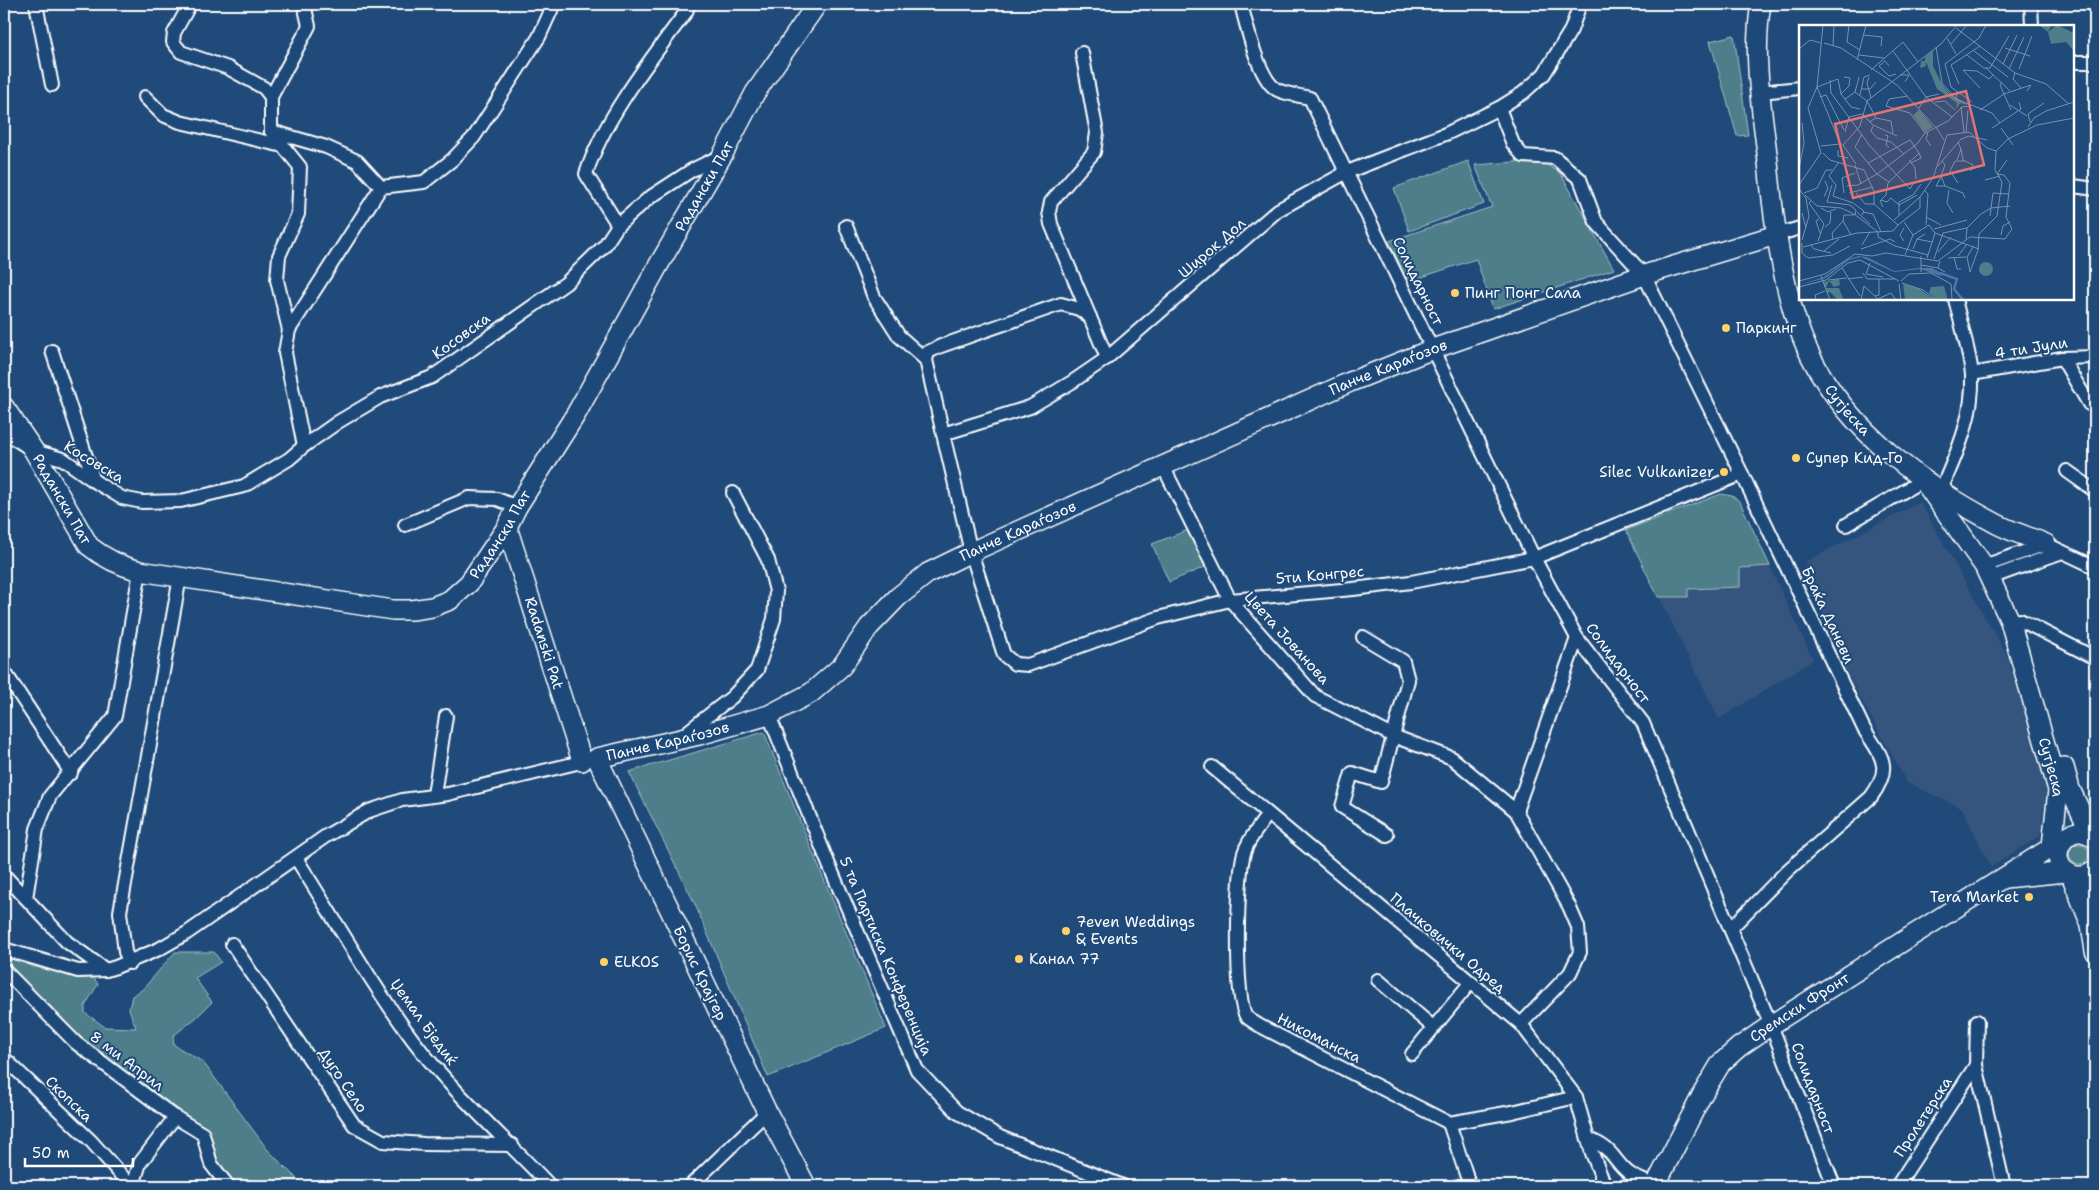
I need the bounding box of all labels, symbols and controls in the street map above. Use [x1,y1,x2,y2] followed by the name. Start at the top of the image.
[1799,25,2074,300] inset map
[670,137,738,235] street label: Радански Пат
[1174,213,1250,283] street label: Широк Дол
[1388,234,1448,329] street label: Солидарност
[1465,283,1582,303] place label: Пинг Понг Сала
[1449,287,1461,299] marker: Пинг Понг Сала
[428,308,494,364] street label: Косовска
[1736,318,1797,338] place label: Паркинг
[1720,322,1732,334] marker: Паркинг
[1993,332,2069,364] street label: 4 ти Јули
[1326,335,1450,400] street label: Панче Караѓозов
[1820,380,1875,441] street label: Сутјеска
[60,436,128,488] street label: Косовска
[1806,448,1903,468] place label: Супер Кид-Го
[28,450,96,548] street label: Радански Пат
[1790,452,1802,464] marker: Супер Кид-Го
[1599,462,1714,482] place label: Silec Vulkanizer
[1718,466,1730,478] marker: Silec Vulkanizer
[465,486,535,583] street label: Радански Пат
[956,496,1079,566] street label: Панче Караѓозов
[1275,561,1365,589] street label: 5ти Конгрес
[1797,563,1859,667] street label: Браќа Даневи
[1240,587,1335,689] street label: Цвета Јованова
[520,595,568,692] street label: Radanski Pat
[1581,619,1655,708] street label: Солидарност
[604,717,731,766] street label: Панче Караѓозов
[2034,735,2068,799] street label: Сутјеска
[835,854,937,1059] street label: 5 та Партиска Конференција
[1930,887,2019,907] place label: Tera Market
[1386,888,1511,998] street label: Плачковички Одред
[2023,891,2035,903] marker: Tera Market
[1076,912,1195,949] place label: 7even Weddings & Events
[668,922,732,1024] street label: Борис Крајгер
[1060,925,1072,937] marker: 7even Weddings & Events
[1029,949,1099,969] place label: Канал 77
[614,952,659,972] place label: ELKOS
[1013,953,1025,965] marker: Канал 77
[598,956,610,968] marker: ELKOS
[1746,968,1853,1047] street label: Сремски Фронт
[386,975,462,1069] street label: Џемал Бједиќ
[1274,1008,1365,1068] street label: Никоманска
[86,1026,169,1096] street label: 8 ми Април
[1786,1040,1840,1137] street label: Солидарност
[314,1044,372,1116] street label: Дуго Село
[41,1071,97,1127] street label: Скопска
[1890,1072,1957,1161] street label: Пролетерска
[25,1135,132,1167] scale bar
[32,1143,70,1163] text: 50 m

